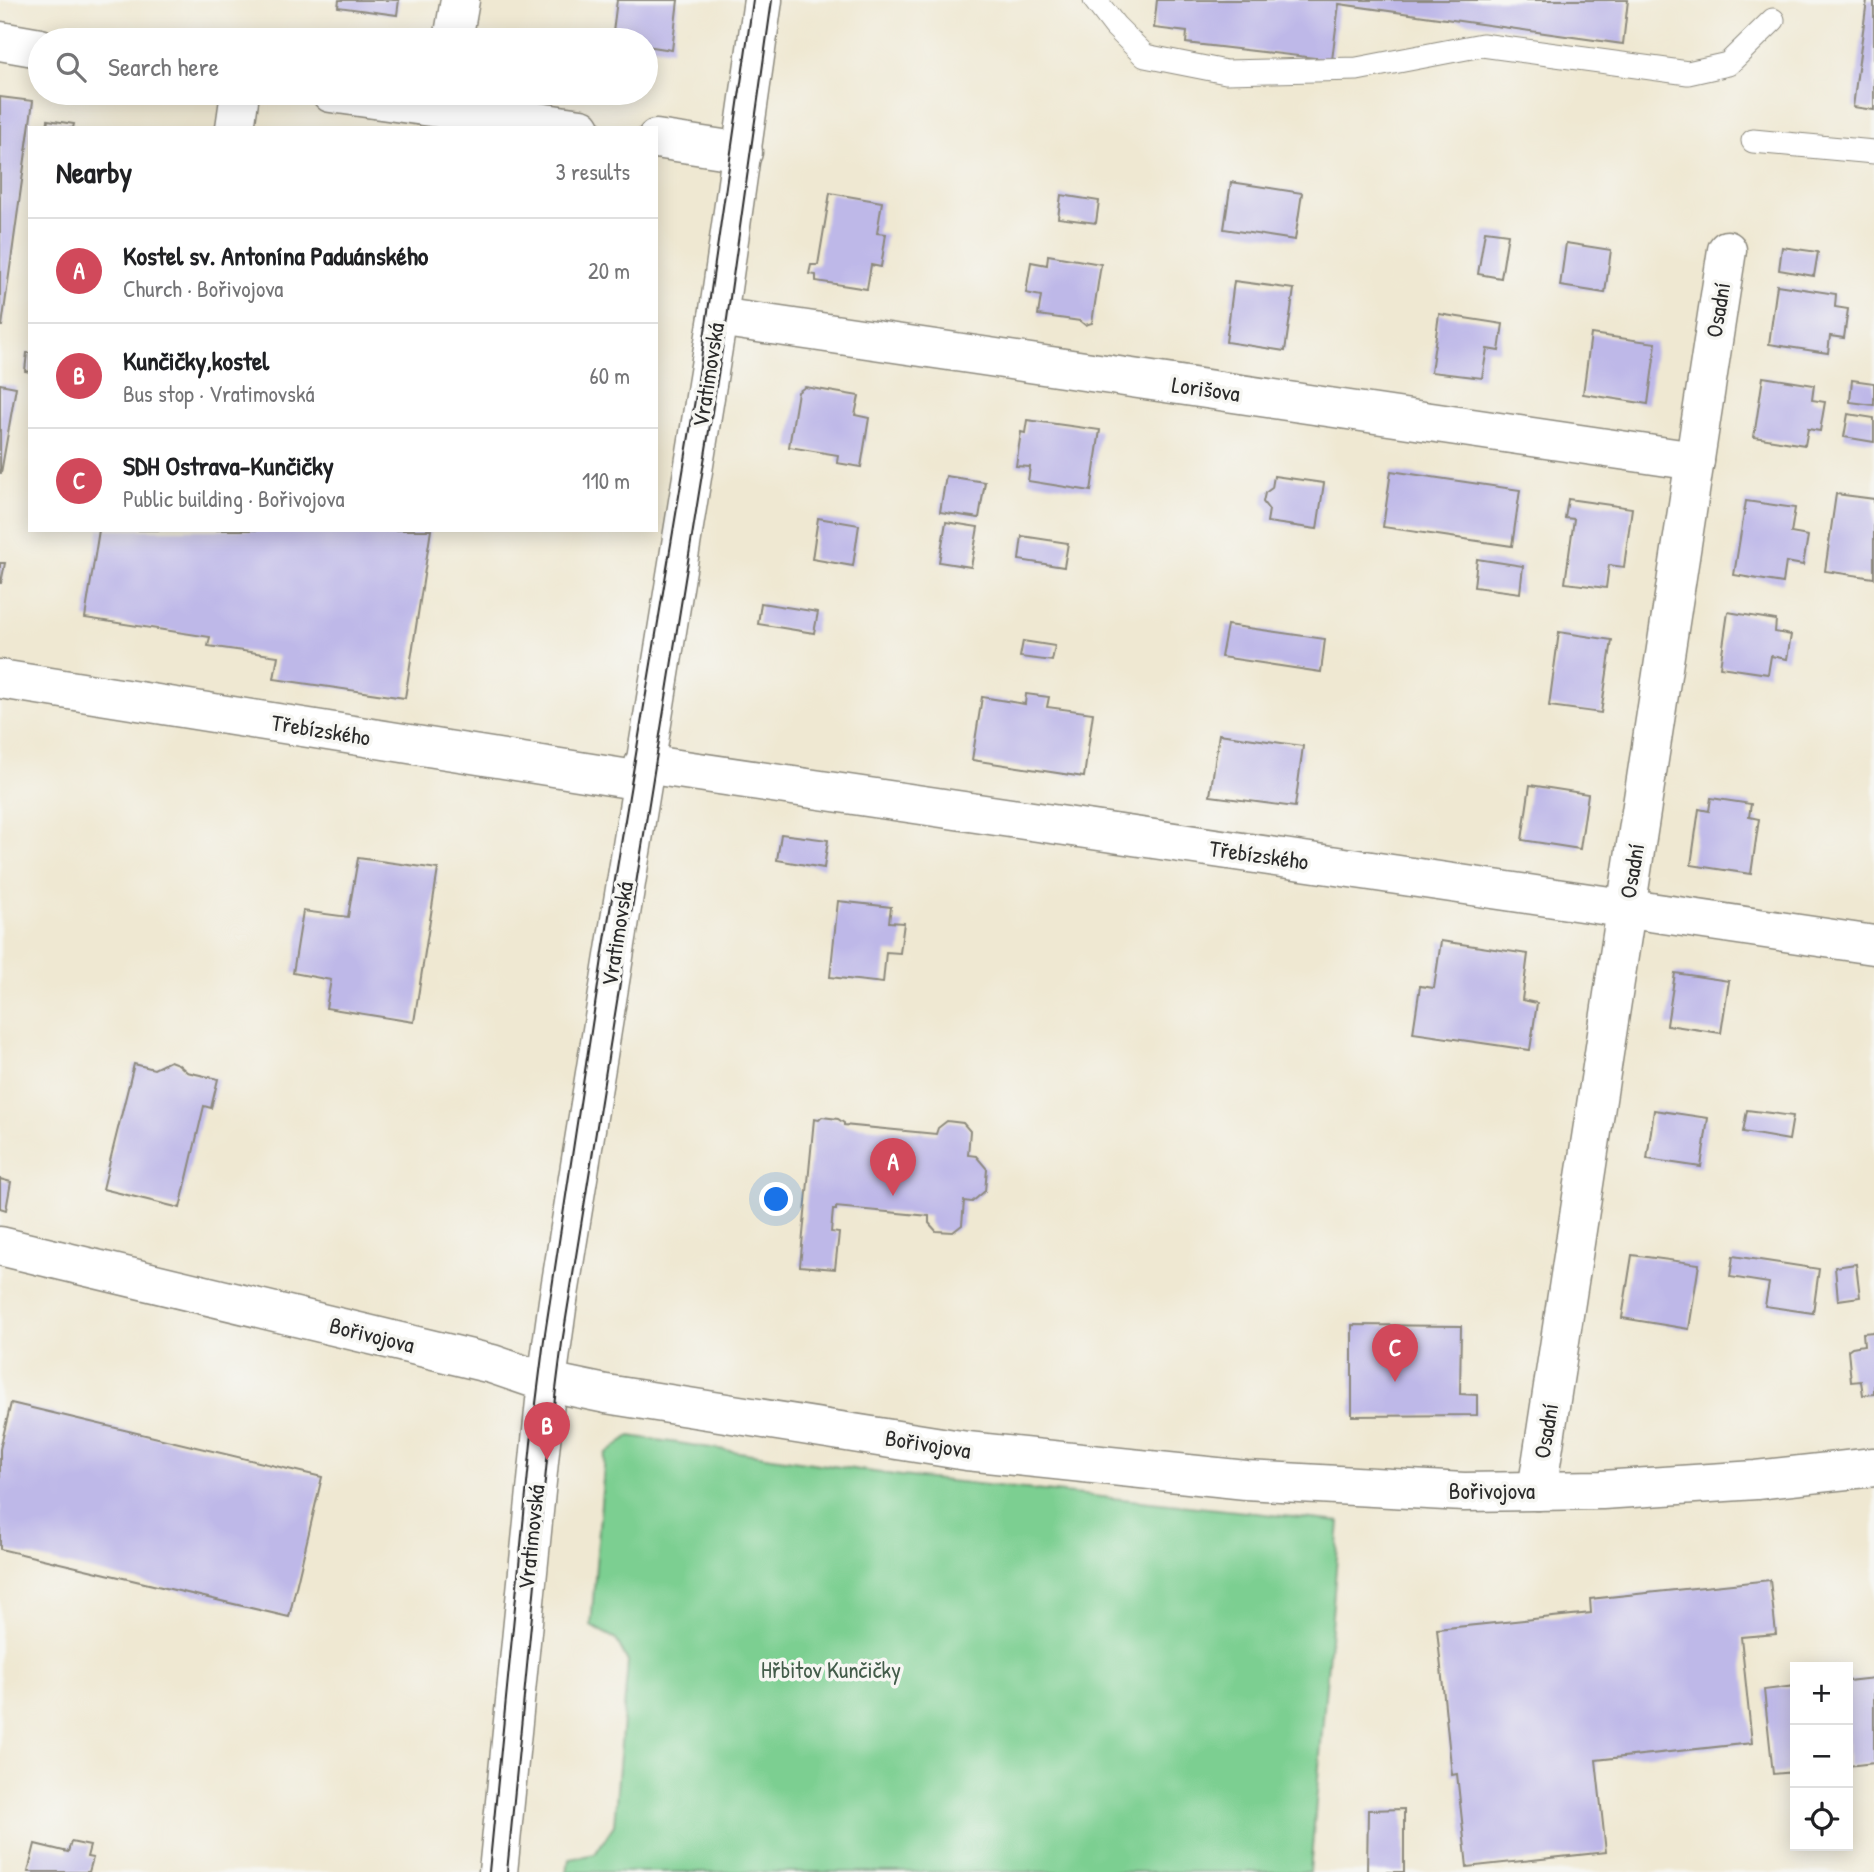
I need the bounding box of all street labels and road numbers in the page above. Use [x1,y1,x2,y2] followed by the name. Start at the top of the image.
[1698,280,1737,340] street label: Osadní
[684,320,731,429] street label: Vratimovská
[1170,368,1242,409] street label: Lorišova
[269,706,373,753] street label: Třebízského
[1208,832,1311,877] street label: Třebízského
[1612,841,1651,901] street label: Osadní
[593,879,640,988] street label: Vratimovská
[327,1309,418,1360] street label: Bořivojova
[1526,1401,1565,1461] street label: Osadní
[883,1421,973,1466] street label: Bořivojova
[1449,1475,1535,1506] street label: Bořivojova
[510,1483,551,1591] street label: Vratimovská

